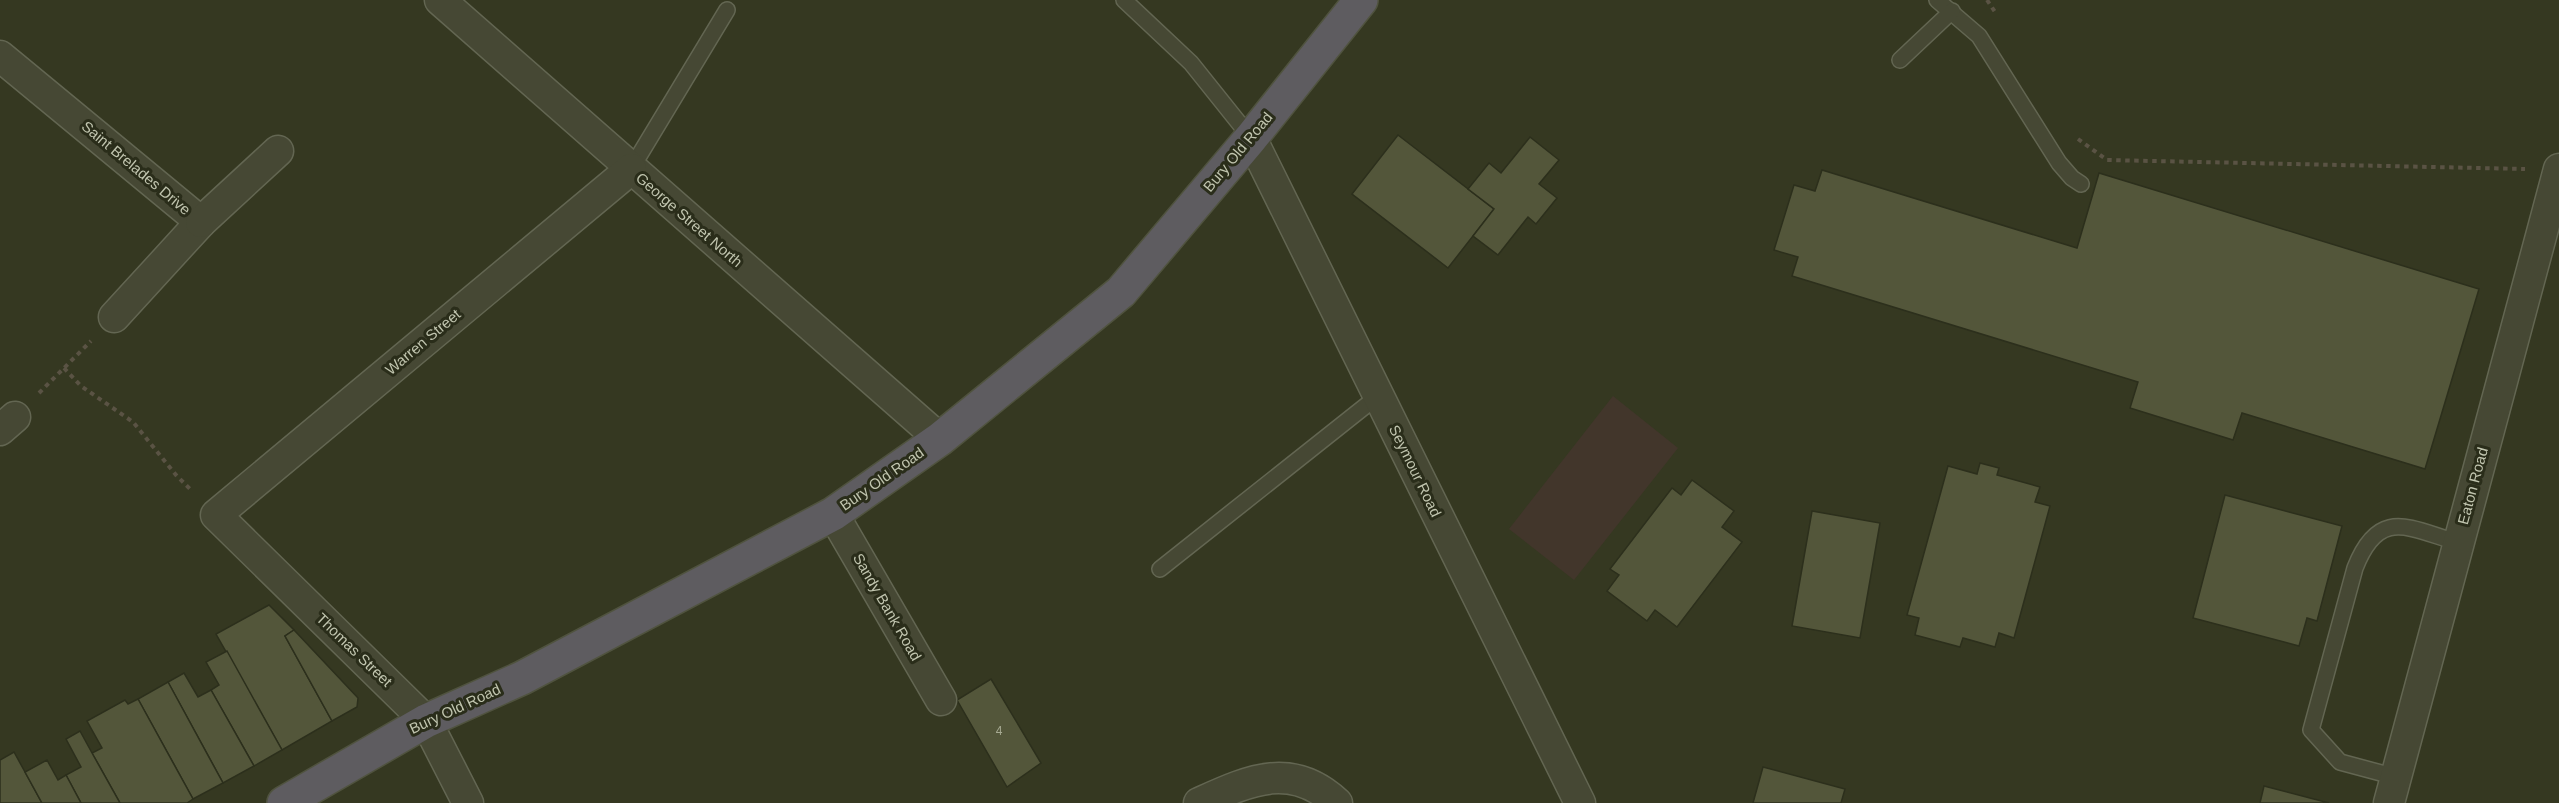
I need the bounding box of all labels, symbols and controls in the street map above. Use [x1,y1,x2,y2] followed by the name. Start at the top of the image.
[1199,109,1276,195] street label: Bury Old Road
[78,117,194,218] street label: Saint Brelades Drive
[633,169,746,270] street label: George Street North
[382,305,464,378] street label: Warren Street
[1386,422,1445,519] street label: Seymour Road
[837,443,927,514] street label: Bury Old Road
[2454,445,2491,526] street label: Eaton Road
[850,550,925,663] street label: Sandy Bank Road
[313,609,396,690] street label: Thomas Street
[407,680,503,737] street label: Bury Old Road
[996,724,1003,738] house number: 4

